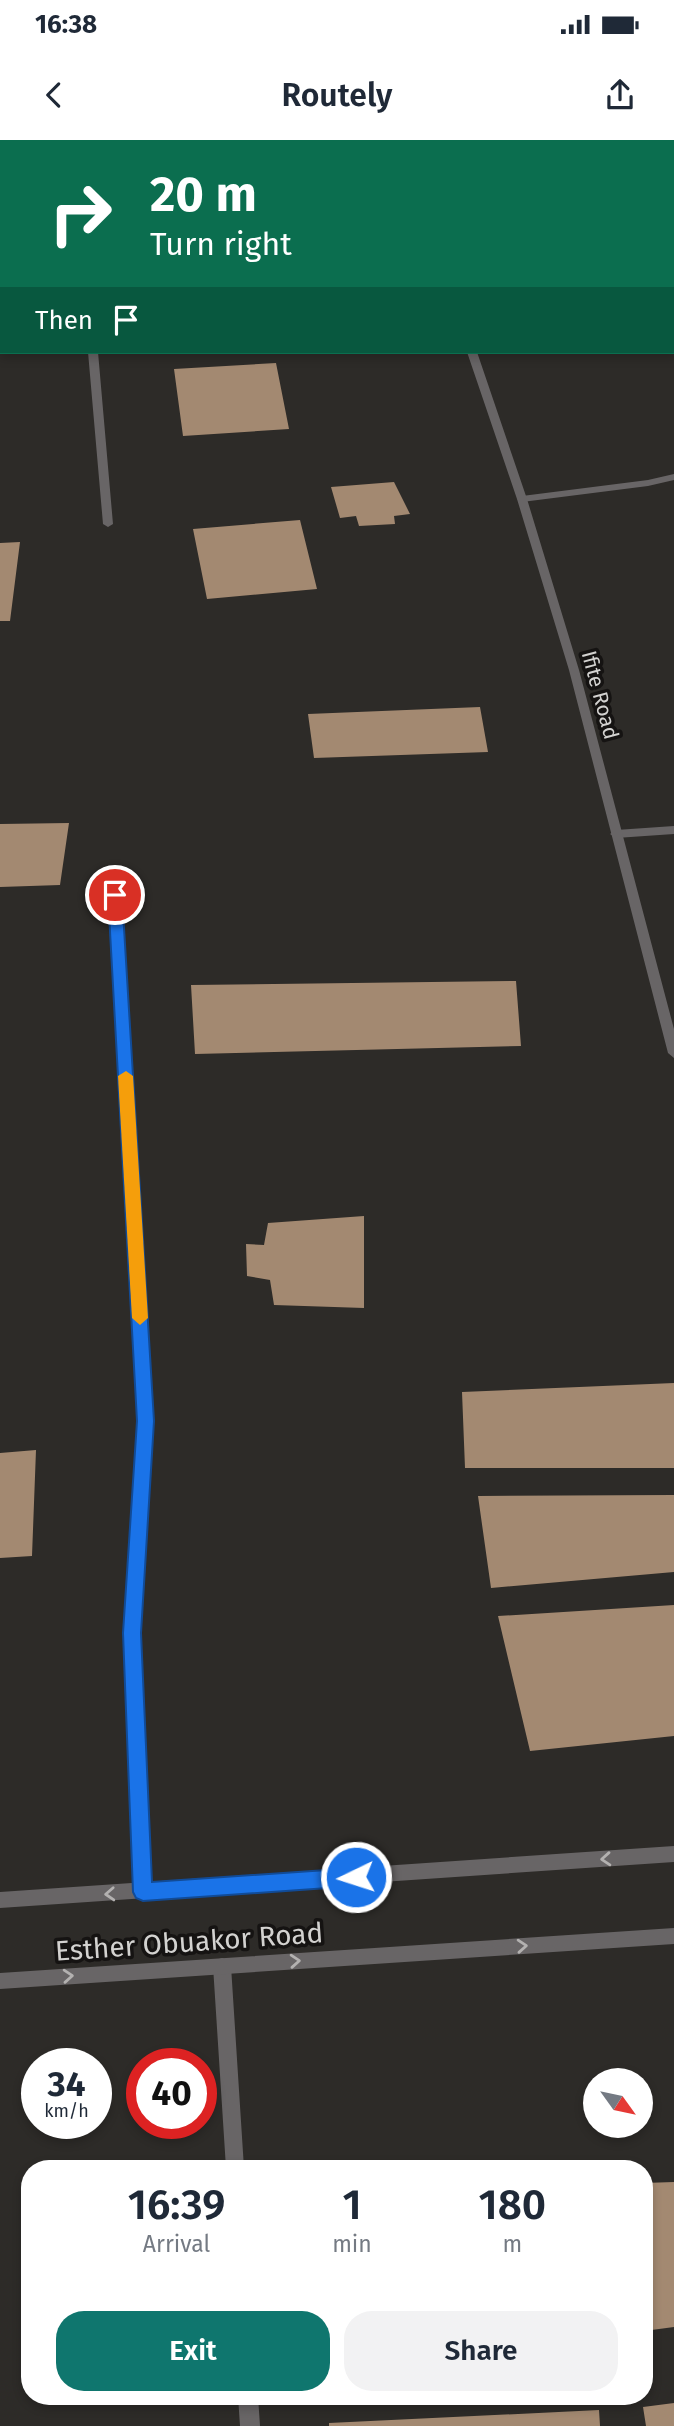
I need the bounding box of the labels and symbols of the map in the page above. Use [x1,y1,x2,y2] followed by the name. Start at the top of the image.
[576,648,624,742] street label: Ifite Road
[85,865,145,925] pin
[319,1840,393,1914] position arrow
[600,1851,611,1866] one-way arrow
[104,1886,115,1901] one-way arrow
[54,1916,324,1968] street label: Esther Obuakor Road
[517,1939,528,1954] one-way arrow
[290,1954,301,1969] one-way arrow
[63,1969,74,1984] one-way arrow
[126,2048,217,2139] speed limit sign: 40
[583,2068,653,2138] north arrow

